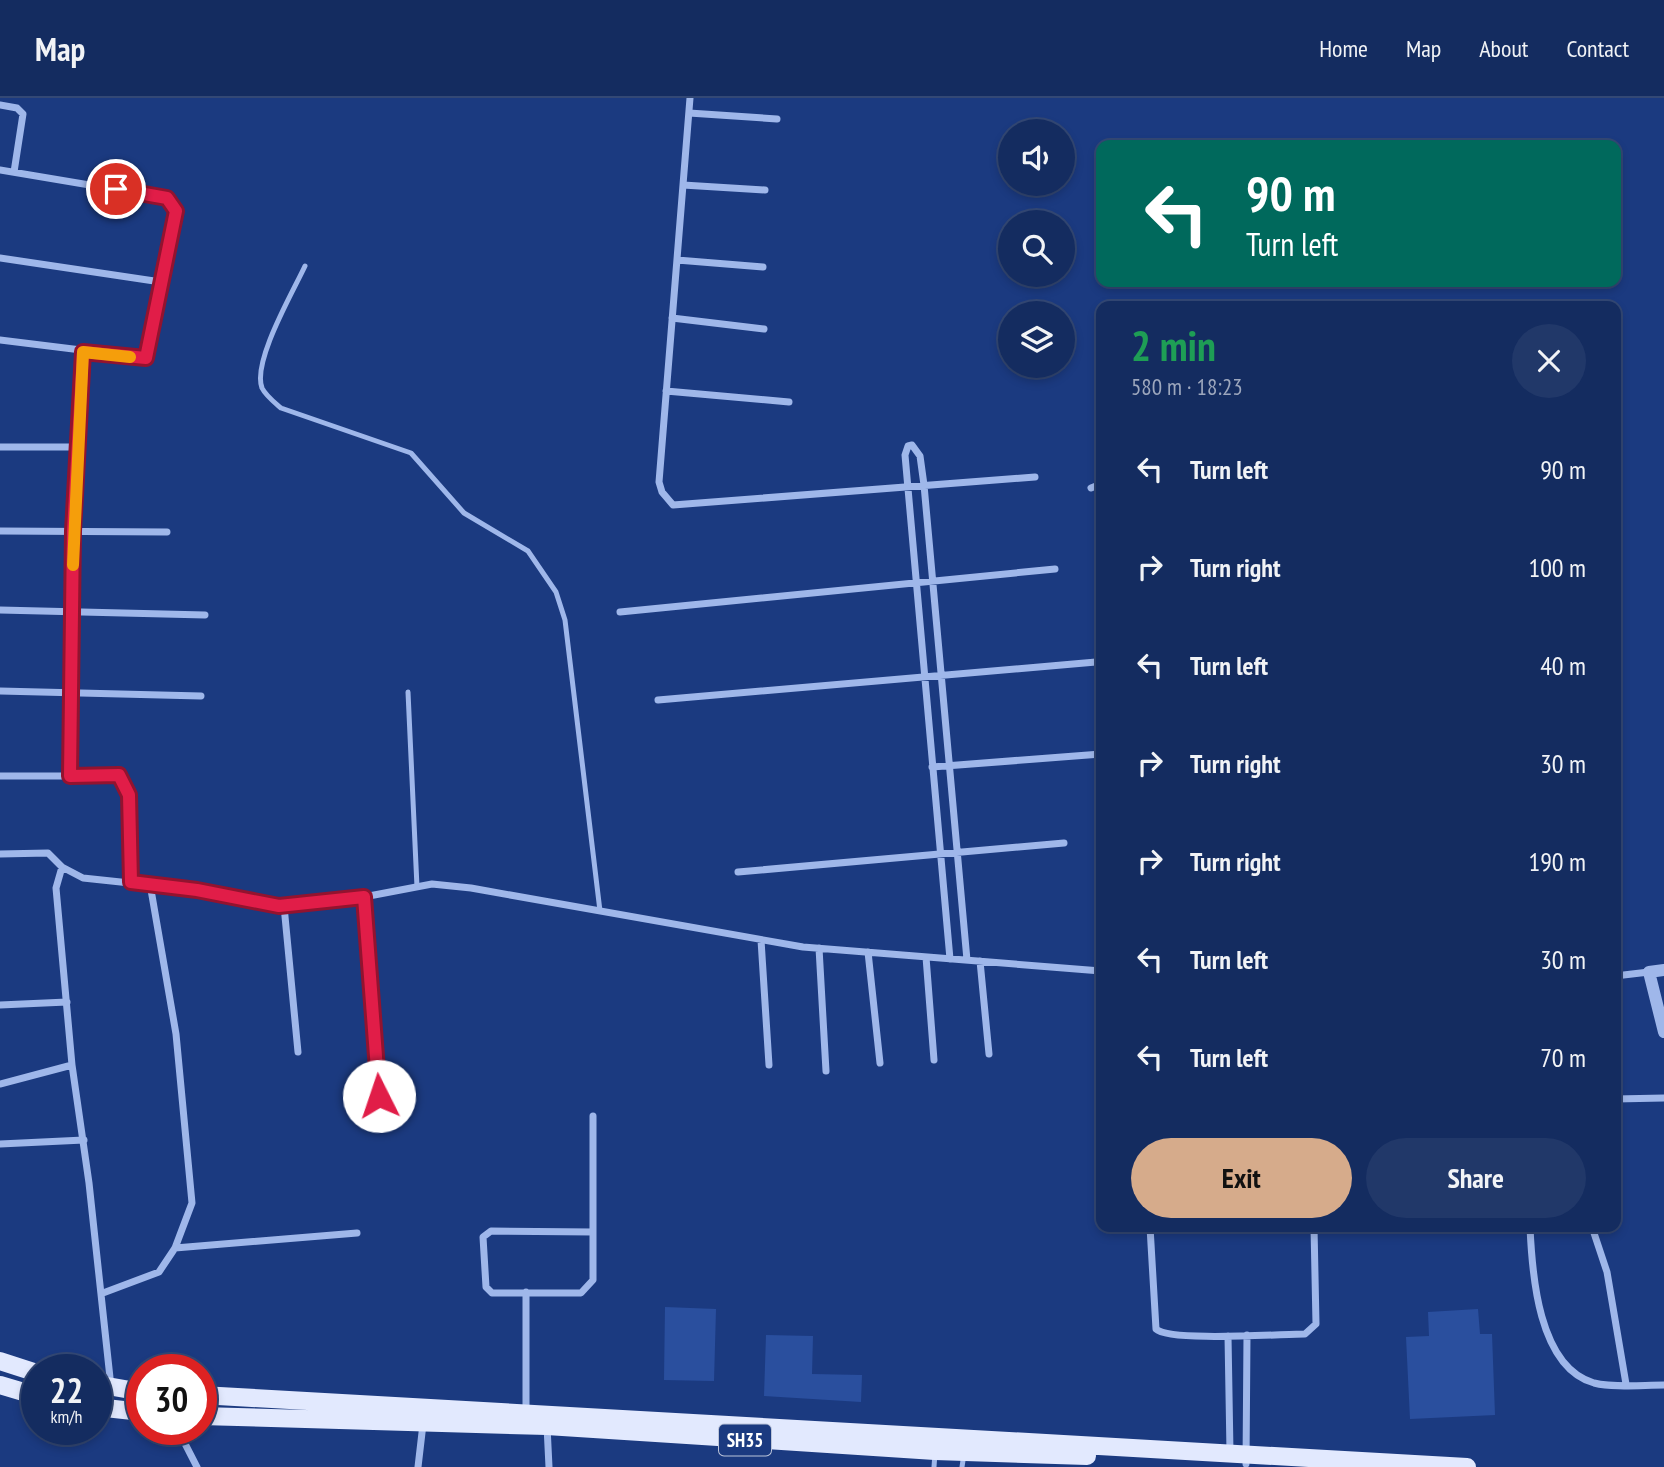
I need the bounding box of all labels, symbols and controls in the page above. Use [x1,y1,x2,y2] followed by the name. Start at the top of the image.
[35,27,85,70] text: Map
[1319,33,1368,64] text: Home
[1406,33,1441,64] text: Map
[1479,33,1528,64] text: About
[1566,33,1629,64] text: Contact
[998,119,1075,378] map controls
[998,119,1075,196] button: sound
[86,159,146,219] pin
[1246,161,1335,225] text: 90 m
[1131,168,1222,259] icon: left
[97,170,135,208] icon: arrive
[998,210,1075,287] button: search
[1246,223,1338,265] text: Turn left
[998,301,1075,378] button: layers
[1131,318,1216,373] text: 2 min
[1512,324,1586,398] button: close
[1131,372,1243,401] text: 580 m · 18:23
[1131,450,1169,488] icon: left
[1190,453,1268,486] text: Turn left
[1540,453,1586,486] text: 90 m
[1131,548,1169,586] icon: right
[1190,551,1281,584] text: Turn right
[1528,551,1586,584] text: 100 m
[1131,646,1169,684] icon: left
[1190,649,1268,682] text: Turn left
[1540,649,1586,682] text: 40 m
[1131,744,1169,782] icon: right
[1190,747,1281,780] text: Turn right
[1540,747,1586,780] text: 30 m
[1131,842,1169,880] icon: right
[1190,845,1281,878] text: Turn right
[1528,845,1586,878] text: 190 m
[1131,940,1169,978] icon: left
[1190,943,1268,976] text: Turn left
[1540,943,1586,976] text: 30 m
[1131,1038,1169,1076] icon: left
[1190,1041,1268,1074] text: Turn left
[1540,1041,1586,1074] text: 70 m
[342,1059,416,1133] position arrow
[1131,1138,1352,1218] button: Exit
[1366,1138,1586,1218] button: Share
[126,1354,217,1445] speed limit sign: 30
[50,1367,83,1413] text: 22
[51,1405,82,1428] text: km/h
[719,1424,771,1456] road number: SH35

